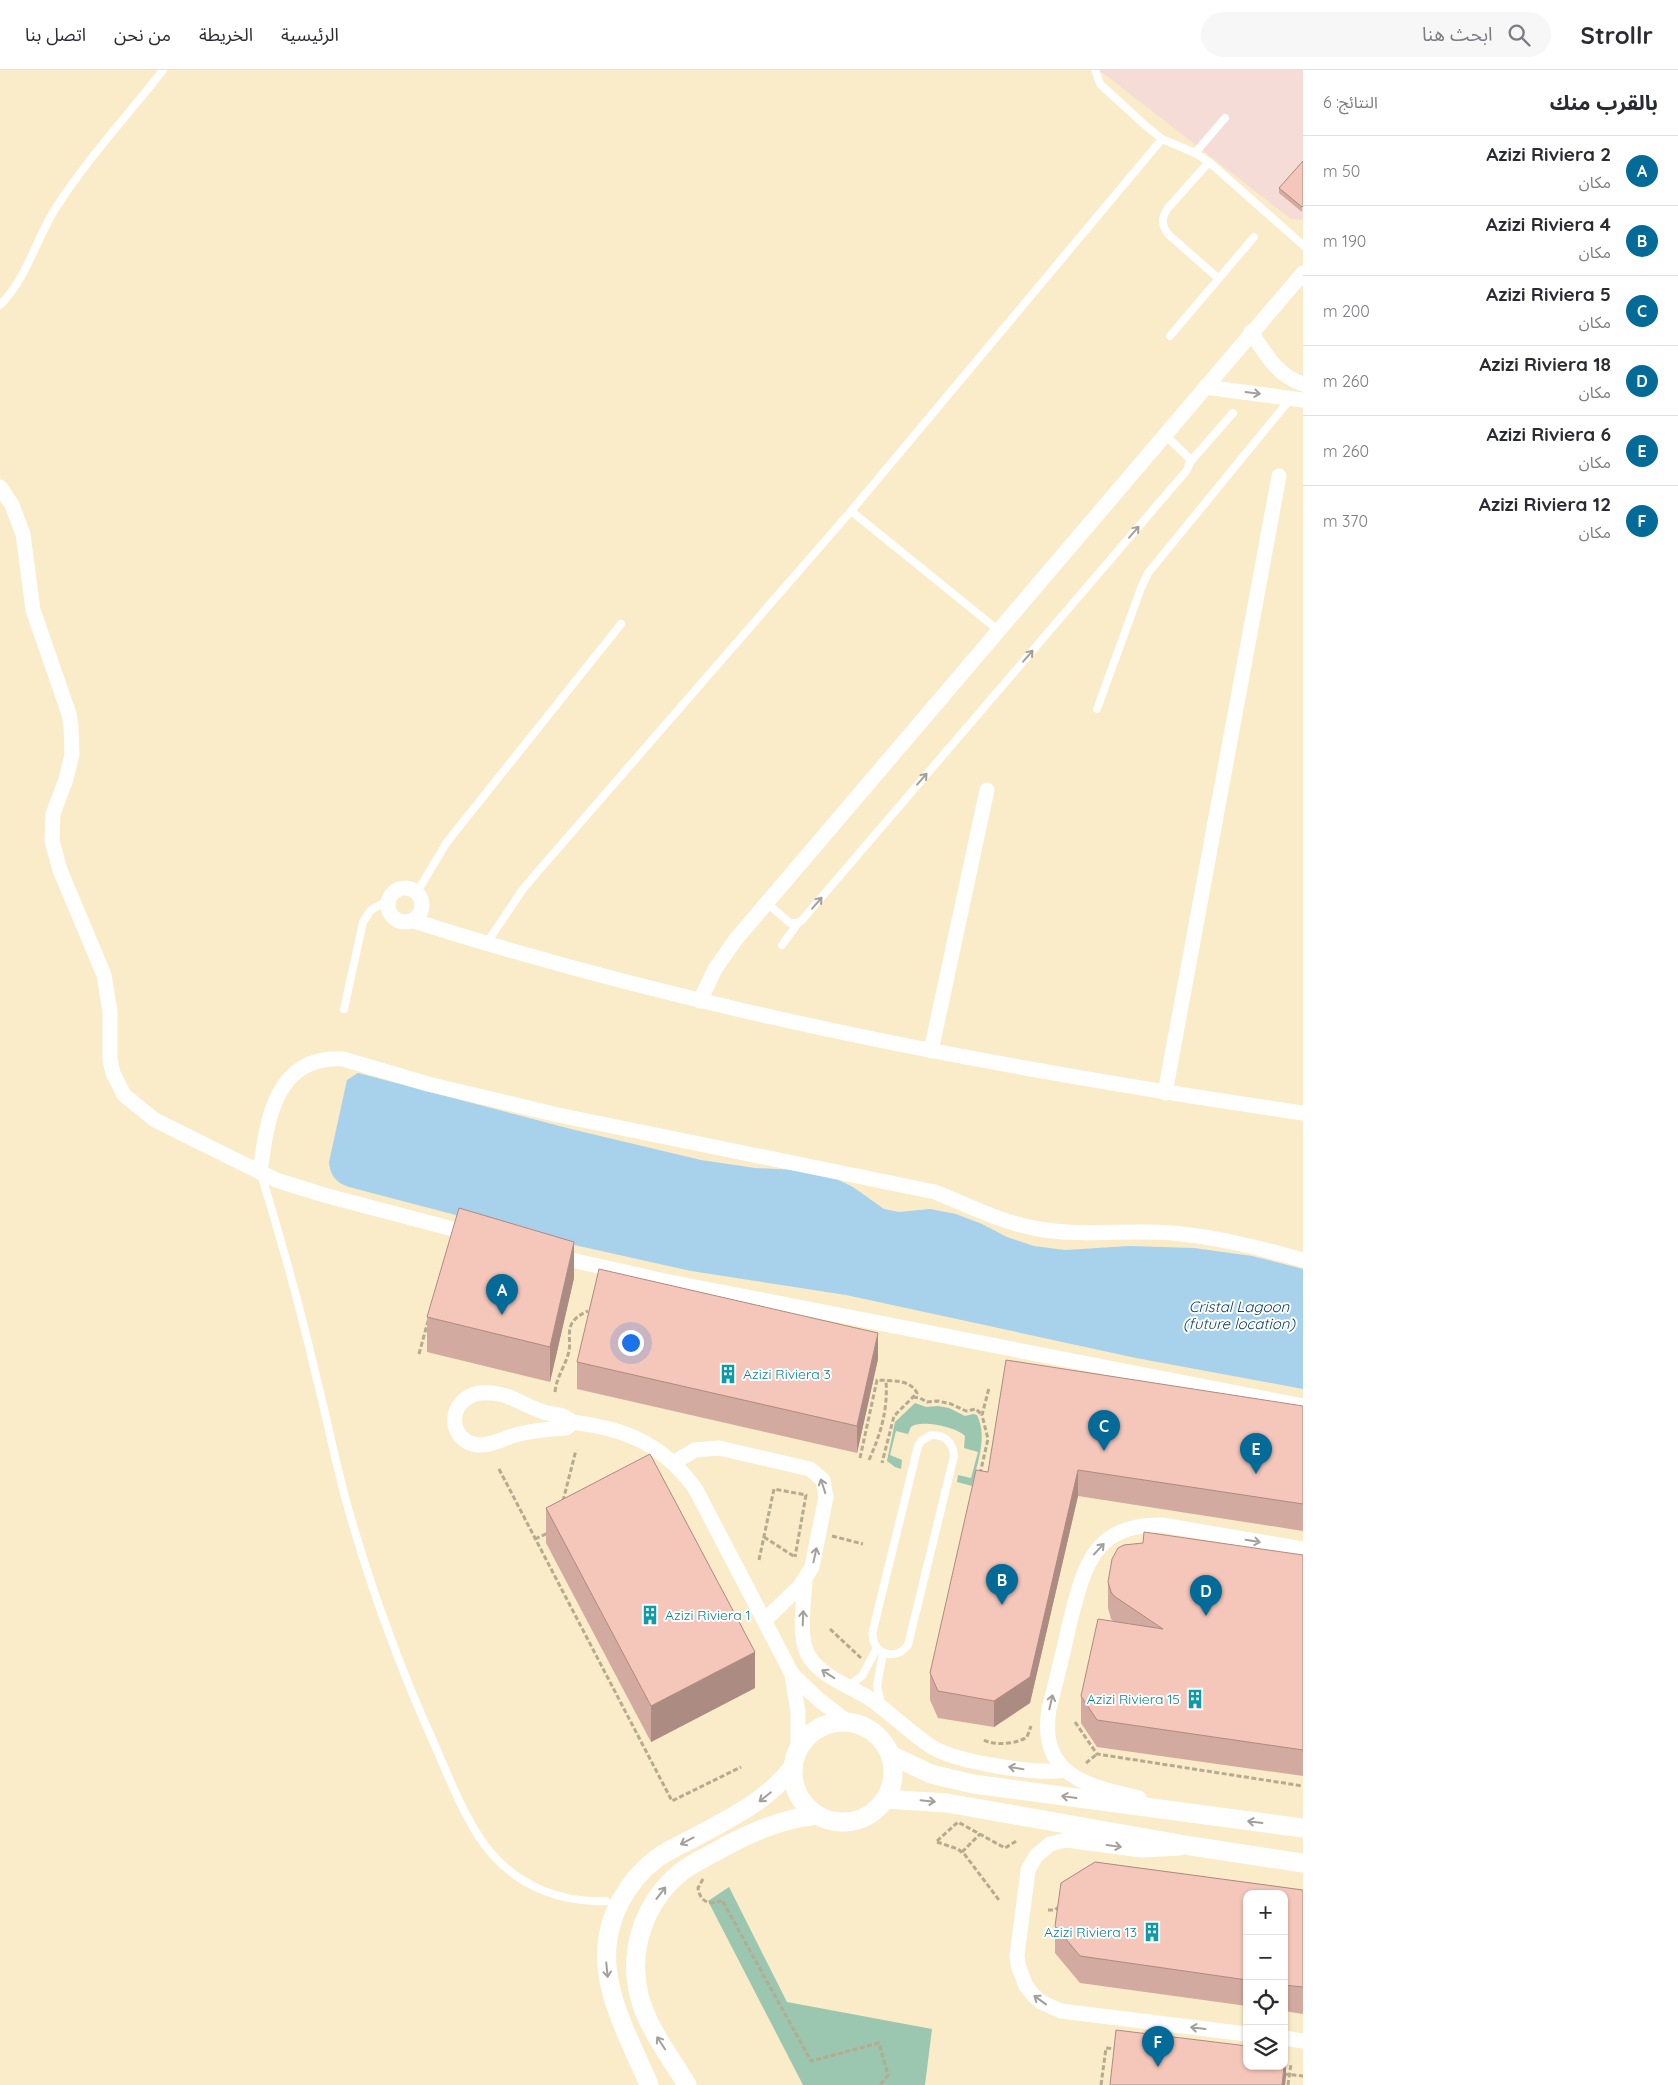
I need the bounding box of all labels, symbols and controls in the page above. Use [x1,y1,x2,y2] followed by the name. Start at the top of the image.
[1201,12,1551,57] search box
[1581,20,1653,50] text: Strollr
[1505,21,1533,49] icon: search
[1422,22,1493,46] text: ابحث هنا
[25,23,86,46] text: اتصل بنا
[114,23,171,46] text: من نحن
[199,23,253,46] text: الخريطة
[281,23,339,46] text: الرئيسية
[1550,89,1658,115] text: بالقرب منك
[1323,92,1378,112] text: النتائج: 6
[1486,142,1611,166] text: Azizi Riviera 2
[1323,161,1360,181] text: 50 m
[1637,161,1647,181] text: A
[1579,172,1611,192] text: مكان
[1486,212,1611,236] text: Azizi Riviera 4
[1323,231,1366,251] text: 190 m
[1637,231,1647,251] text: B
[1579,242,1611,262] text: مكان
[1486,282,1611,306] text: Azizi Riviera 5
[1323,301,1370,321] text: 200 m
[1637,301,1647,321] text: C
[1579,312,1611,332] text: مكان
[1479,352,1611,376] text: Azizi Riviera 18
[1323,371,1369,391] text: 260 m
[1636,371,1648,391] text: D
[1579,382,1611,402] text: مكان
[1245,388,1261,398] one-way arrow
[1486,422,1611,446] text: Azizi Riviera 6
[1323,441,1369,461] text: 260 m
[1637,441,1647,461] text: E
[1579,452,1611,472] text: مكان
[1479,492,1611,516] text: Azizi Riviera 12
[1323,511,1368,531] text: 370 m
[1638,511,1647,531] text: F
[1579,522,1611,542] text: مكان
[1128,526,1139,539] one-way arrow
[1022,649,1034,662] one-way arrow
[917,773,928,786] one-way arrow
[811,896,822,909] one-way arrow
[486,1274,518,1315] pin: A
[1183,1297,1296,1333] water label: Cristal Lagoon (future location)
[618,1330,644,1356] your location
[717,1363,739,1385] building icon: Azizi Riviera 3
[743,1365,831,1383] place label: Azizi Riviera 3
[1088,1410,1120,1451] pin: C
[1240,1433,1272,1474] pin: E
[818,1478,828,1494] one-way arrow
[1245,1536,1261,1546] one-way arrow
[1093,1543,1105,1555] one-way arrow
[810,1547,820,1563] one-way arrow
[986,1564,1018,1605] pin: B
[1190,1575,1222,1616] pin: D
[639,1604,661,1626] building icon: Azizi Riviera 1
[665,1606,751,1624] place label: Azizi Riviera 1
[799,1610,808,1626] one-way arrow
[821,1669,835,1679] one-way arrow
[1184,1688,1206,1710] building icon: Azizi Riviera 15
[1087,1690,1180,1708] place label: Azizi Riviera 15
[1047,1695,1056,1711] one-way arrow
[1009,1763,1025,1773] one-way arrow
[758,1791,771,1802] one-way arrow
[1061,1792,1077,1802] one-way arrow
[920,1796,936,1806] one-way arrow
[1247,1817,1263,1827] one-way arrow
[680,1837,695,1847] one-way arrow
[1106,1841,1122,1851] one-way arrow
[656,1887,667,1900] one-way arrow
[1243,1890,1288,2070] map controls
[1243,1890,1288,1935] button: +
[1141,1921,1163,1943] building icon: Azizi Riviera 13
[1044,1923,1137,1941] place label: Azizi Riviera 13
[1243,1935,1288,1980] button: −
[602,1961,612,1977] one-way arrow
[1243,1980,1288,2025] button: locate
[1033,1995,1047,2005] one-way arrow
[1191,2023,1207,2033] one-way arrow
[1243,2025,1288,2070] button: layers
[1142,2026,1174,2067] pin: F
[656,2037,666,2051] one-way arrow

